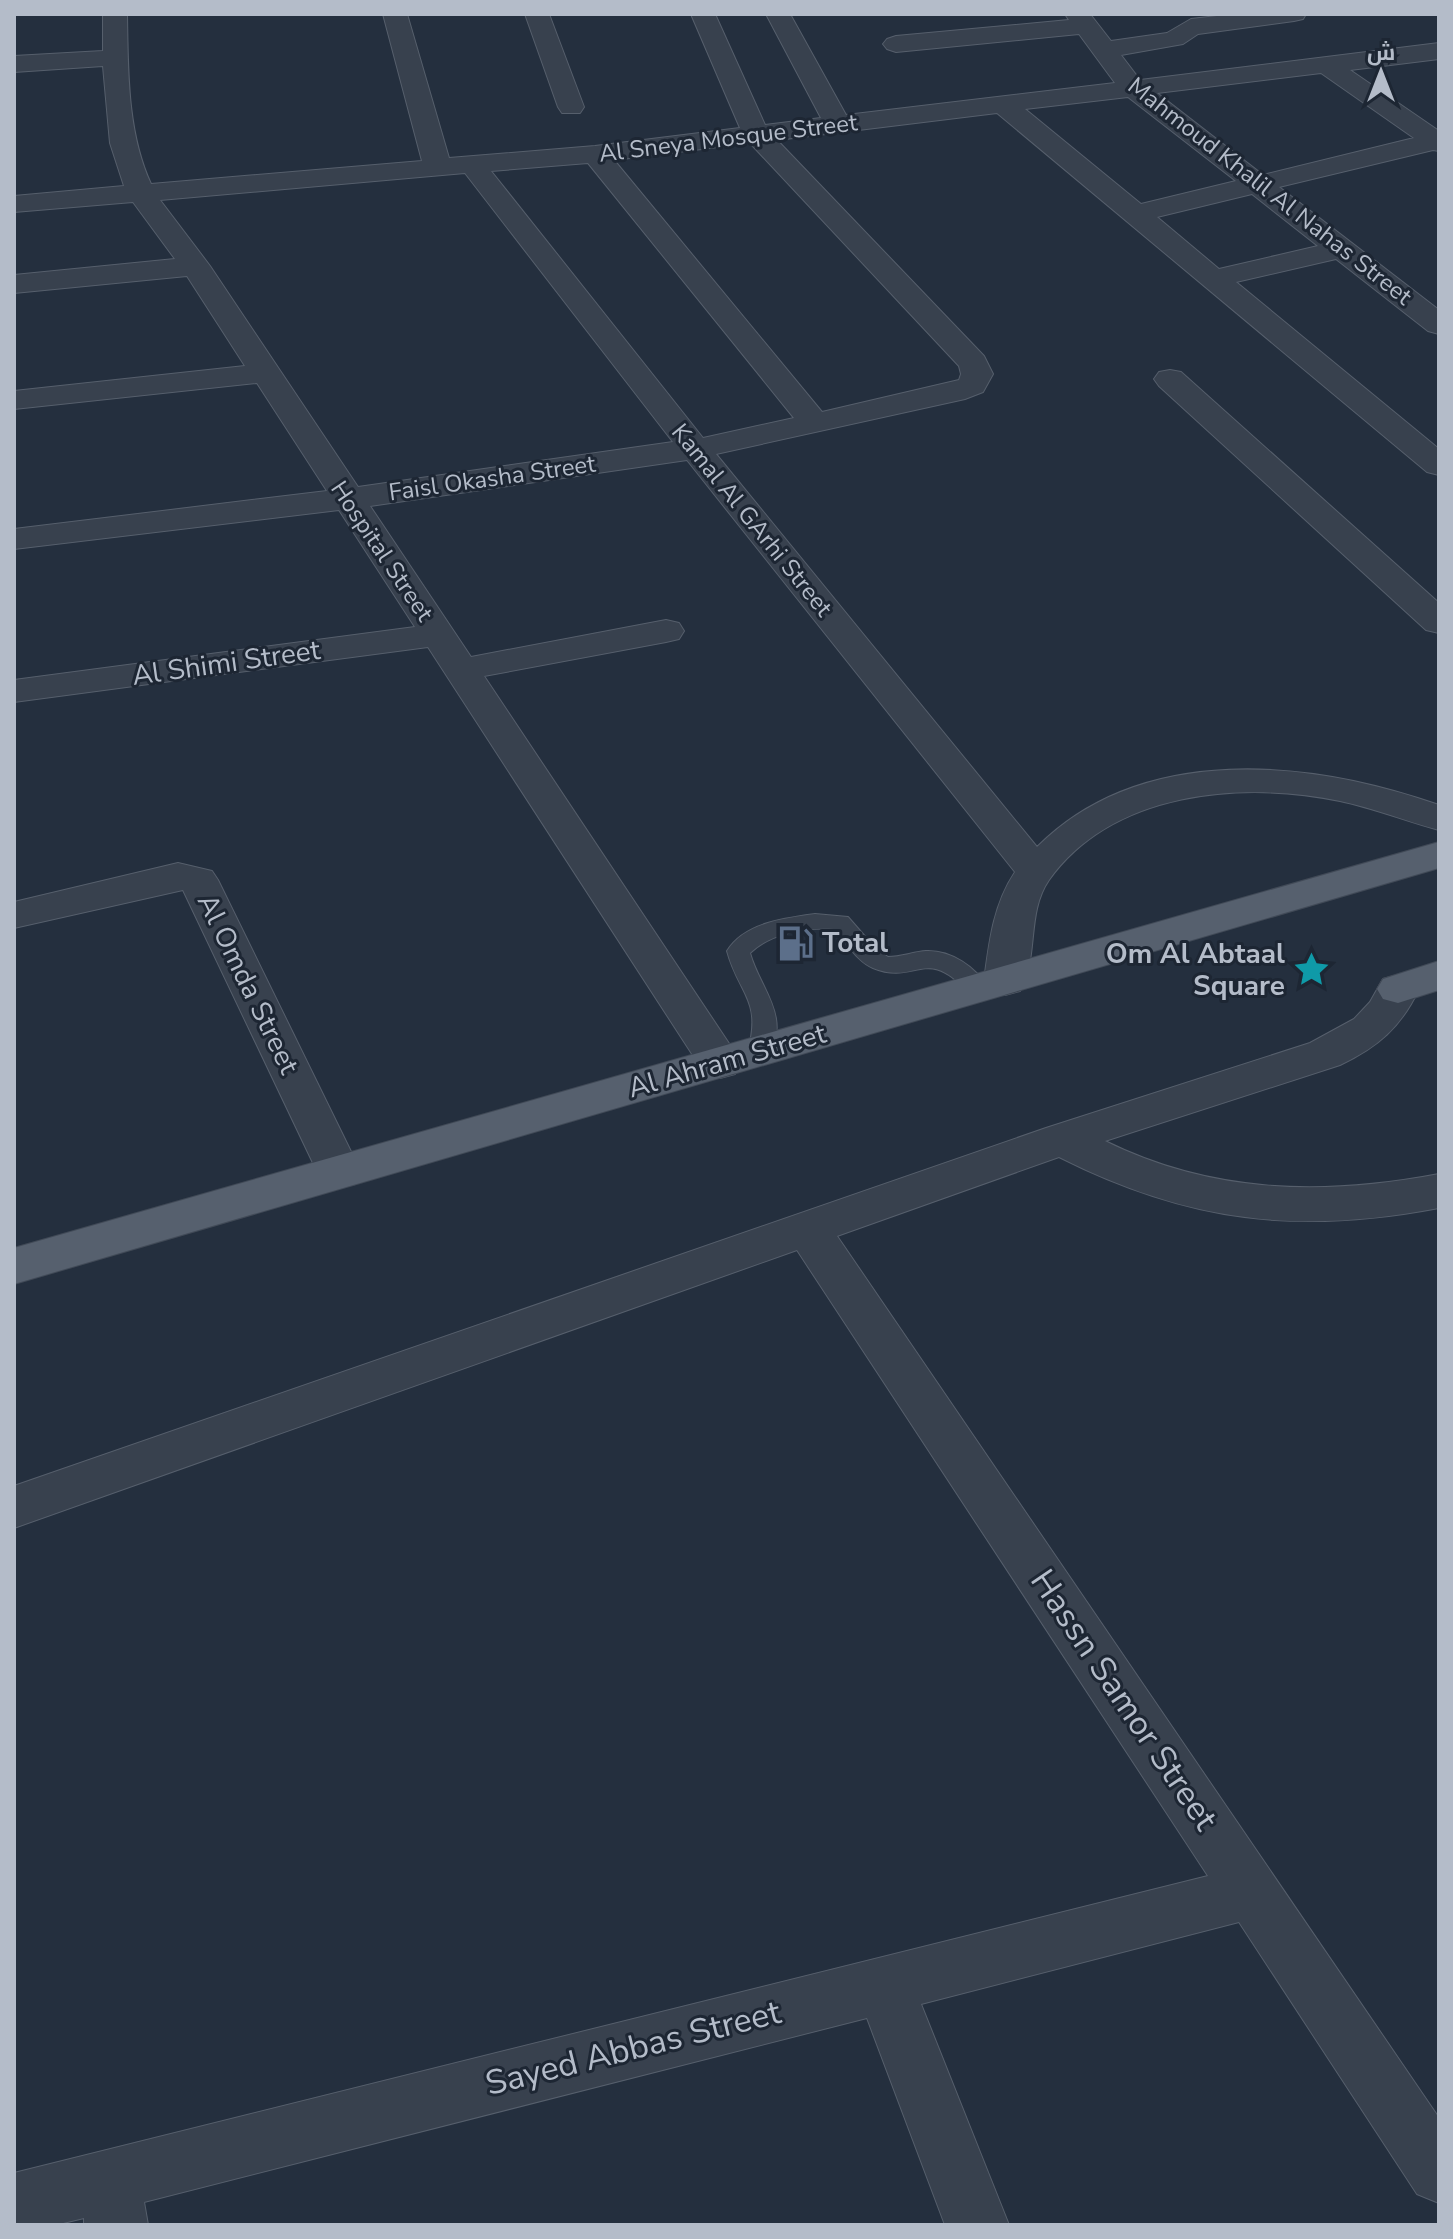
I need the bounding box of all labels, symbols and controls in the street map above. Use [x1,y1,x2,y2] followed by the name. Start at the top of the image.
[1341,32,1421,112] north arrow
[1367,38,1395,68] text: ش
[1121,70,1419,312] street label: Mahmoud Khalil Al Nahas Street
[597,106,860,170] street label: Al Sneya Mosque Street
[664,417,840,624] street label: Kamal Al GArhi Street
[387,448,598,508] street label: Faisl Okasha Street
[323,475,441,628] street label: Hospital Street
[129,631,323,695] street label: Al Shimi Street
[188,888,308,1081] street label: Al Omda Street
[777,924,815,962] fuel station icon: Total
[822,924,888,962] place label: Total
[1106,935,1285,1005] place label: Om Al Abtaal Square
[1292,951,1330,989] place icon: Om Al Abtaal Square
[623,1014,831,1107] street label: Al Ahram Street
[1020,1561,1229,1840] street label: Hassn Samor Street
[480,1989,787,2107] street label: Sayed Abbas Street

